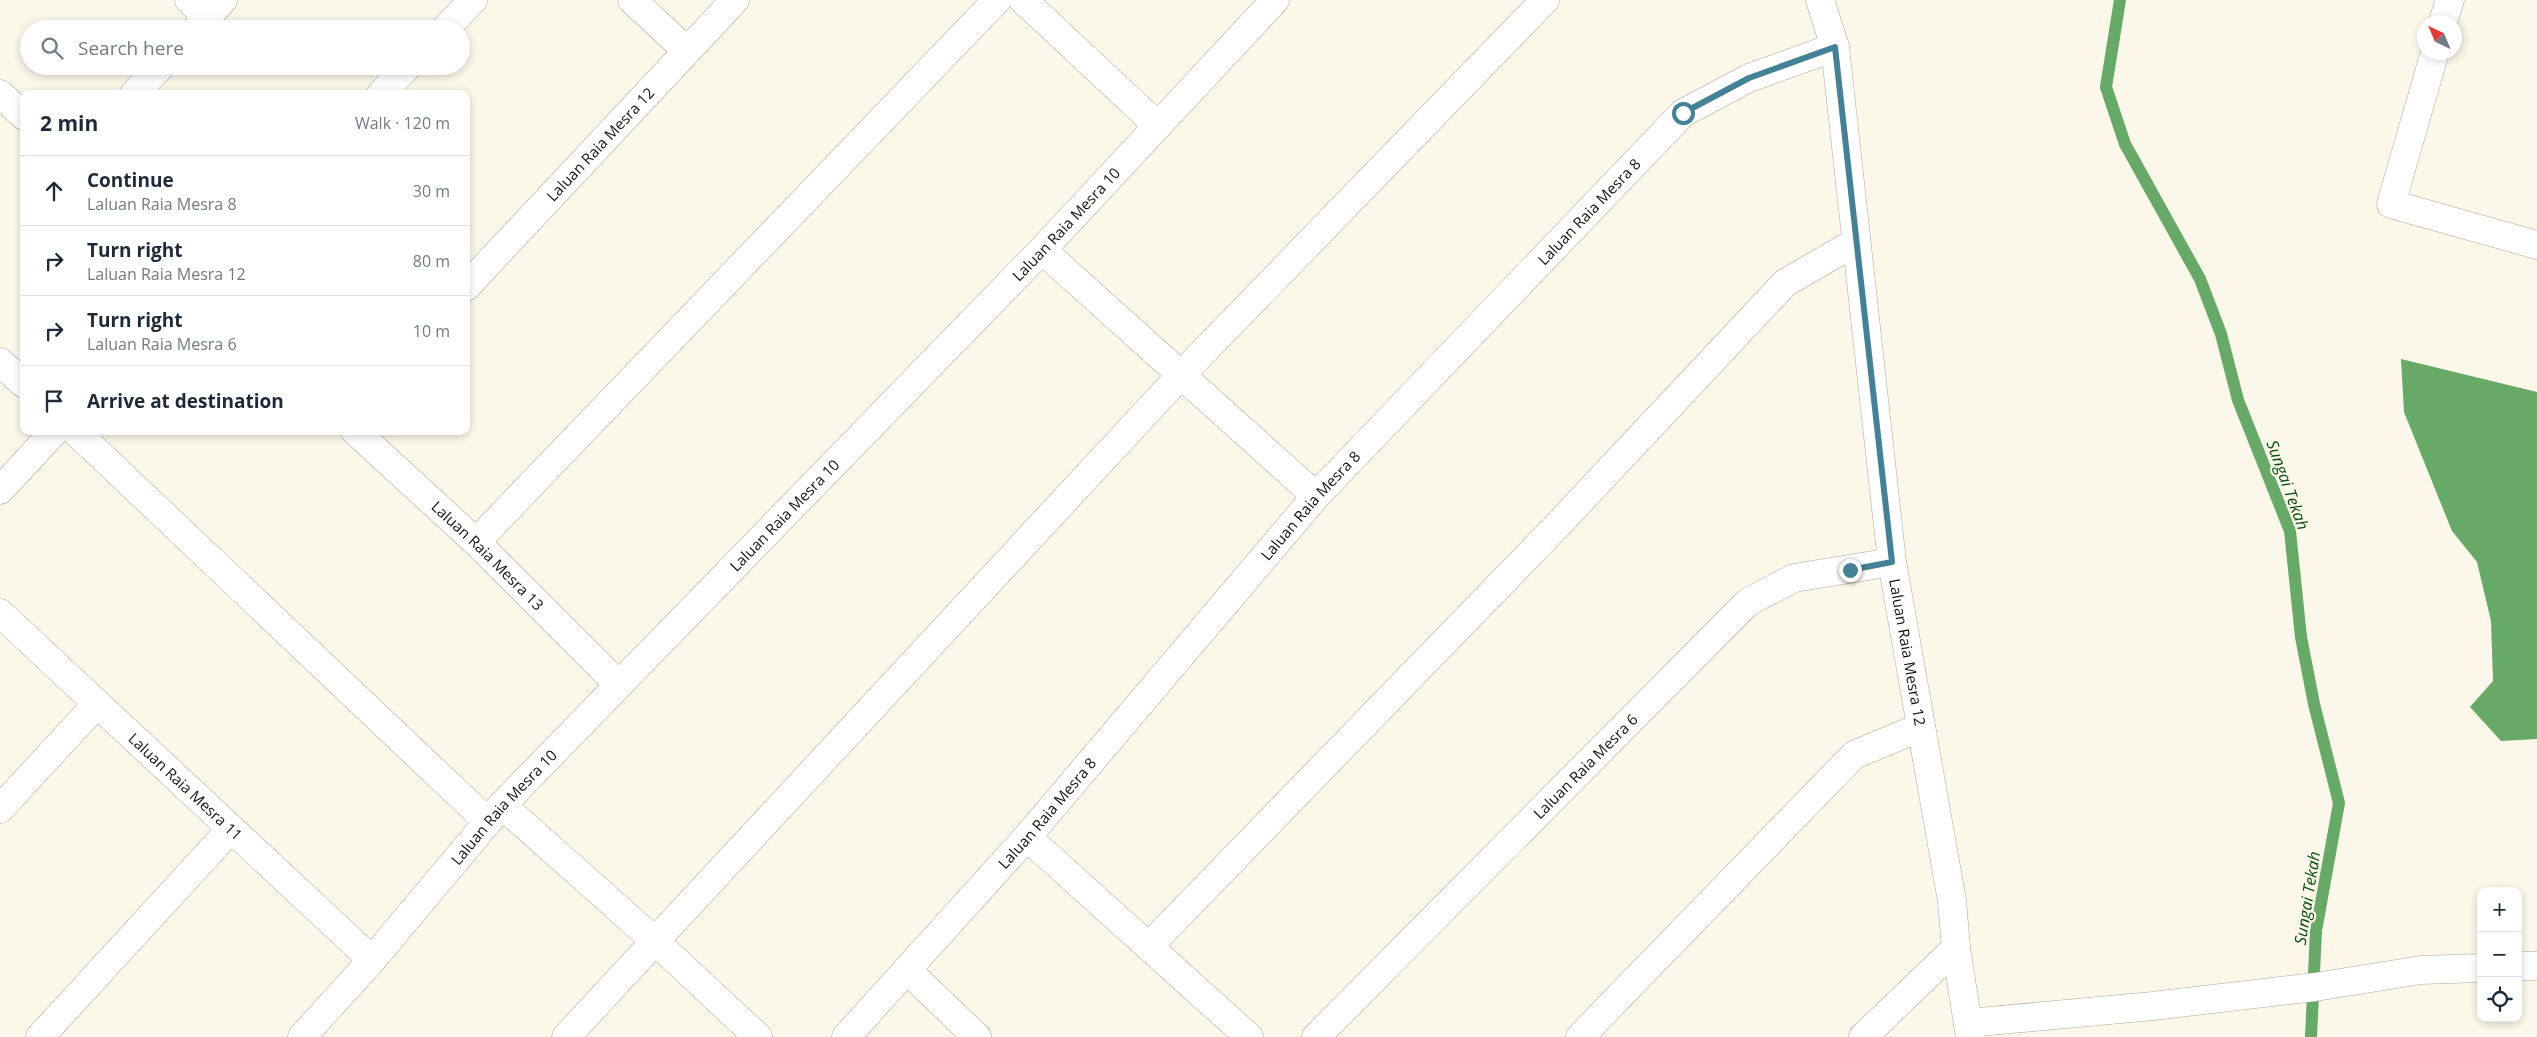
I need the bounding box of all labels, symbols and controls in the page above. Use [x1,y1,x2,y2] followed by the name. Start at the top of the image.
[2417,15,2462,60] north arrow
[20,20,470,75] search box
[38,34,66,62] icon: search
[78,35,184,61] text: Search here
[542,83,658,205] street label: Laluan Raia Mesra 12
[1672,102,1695,125] route start
[40,109,98,137] text: 2 min
[355,112,450,134] text: Walk · 120 m
[1533,154,1645,269] street label: Laluan Raia Mesra 8
[1008,163,1124,285] street label: Laluan Raia Mesra 10
[87,167,174,193] text: Continue
[40,177,68,205] icon: ahead
[413,180,450,202] text: 30 m
[87,193,237,215] text: Laluan Raia Mesra 8
[87,237,182,263] text: Turn right
[40,247,68,275] icon: right
[413,250,450,272] text: 80 m
[87,263,246,285] text: Laluan Raia Mesra 12
[87,307,182,333] text: Turn right
[40,317,68,345] icon: right
[413,320,450,342] text: 10 m
[87,333,237,355] text: Laluan Raia Mesra 6
[40,387,68,415] icon: arrive
[87,388,284,414] text: Arrive at destination
[2262,437,2314,533] water label: Sungai Tekah
[1256,446,1364,564] street label: Laluan Raia Mesra 8
[725,455,843,575] street label: Laluan Raia Mesra 10
[427,496,548,614] street label: Laluan Raia Mesra 13
[1839,559,1862,582] route end
[1885,577,1931,727] street label: Laluan Raia Mesra 12
[1529,709,1642,823] street label: Laluan Raia Mesra 6
[124,728,247,844] street label: Laluan Raia Mesra 11
[446,745,561,869] street label: Laluan Raia Mesra 10
[993,753,1100,873] street label: Laluan Raia Mesra 8
[2289,850,2325,946] water label: Sungai Tekah
[2477,887,2522,1022] map controls
[2477,887,2522,932] button: +
[2477,932,2522,977] button: −
[2477,977,2522,1022] button: locate

